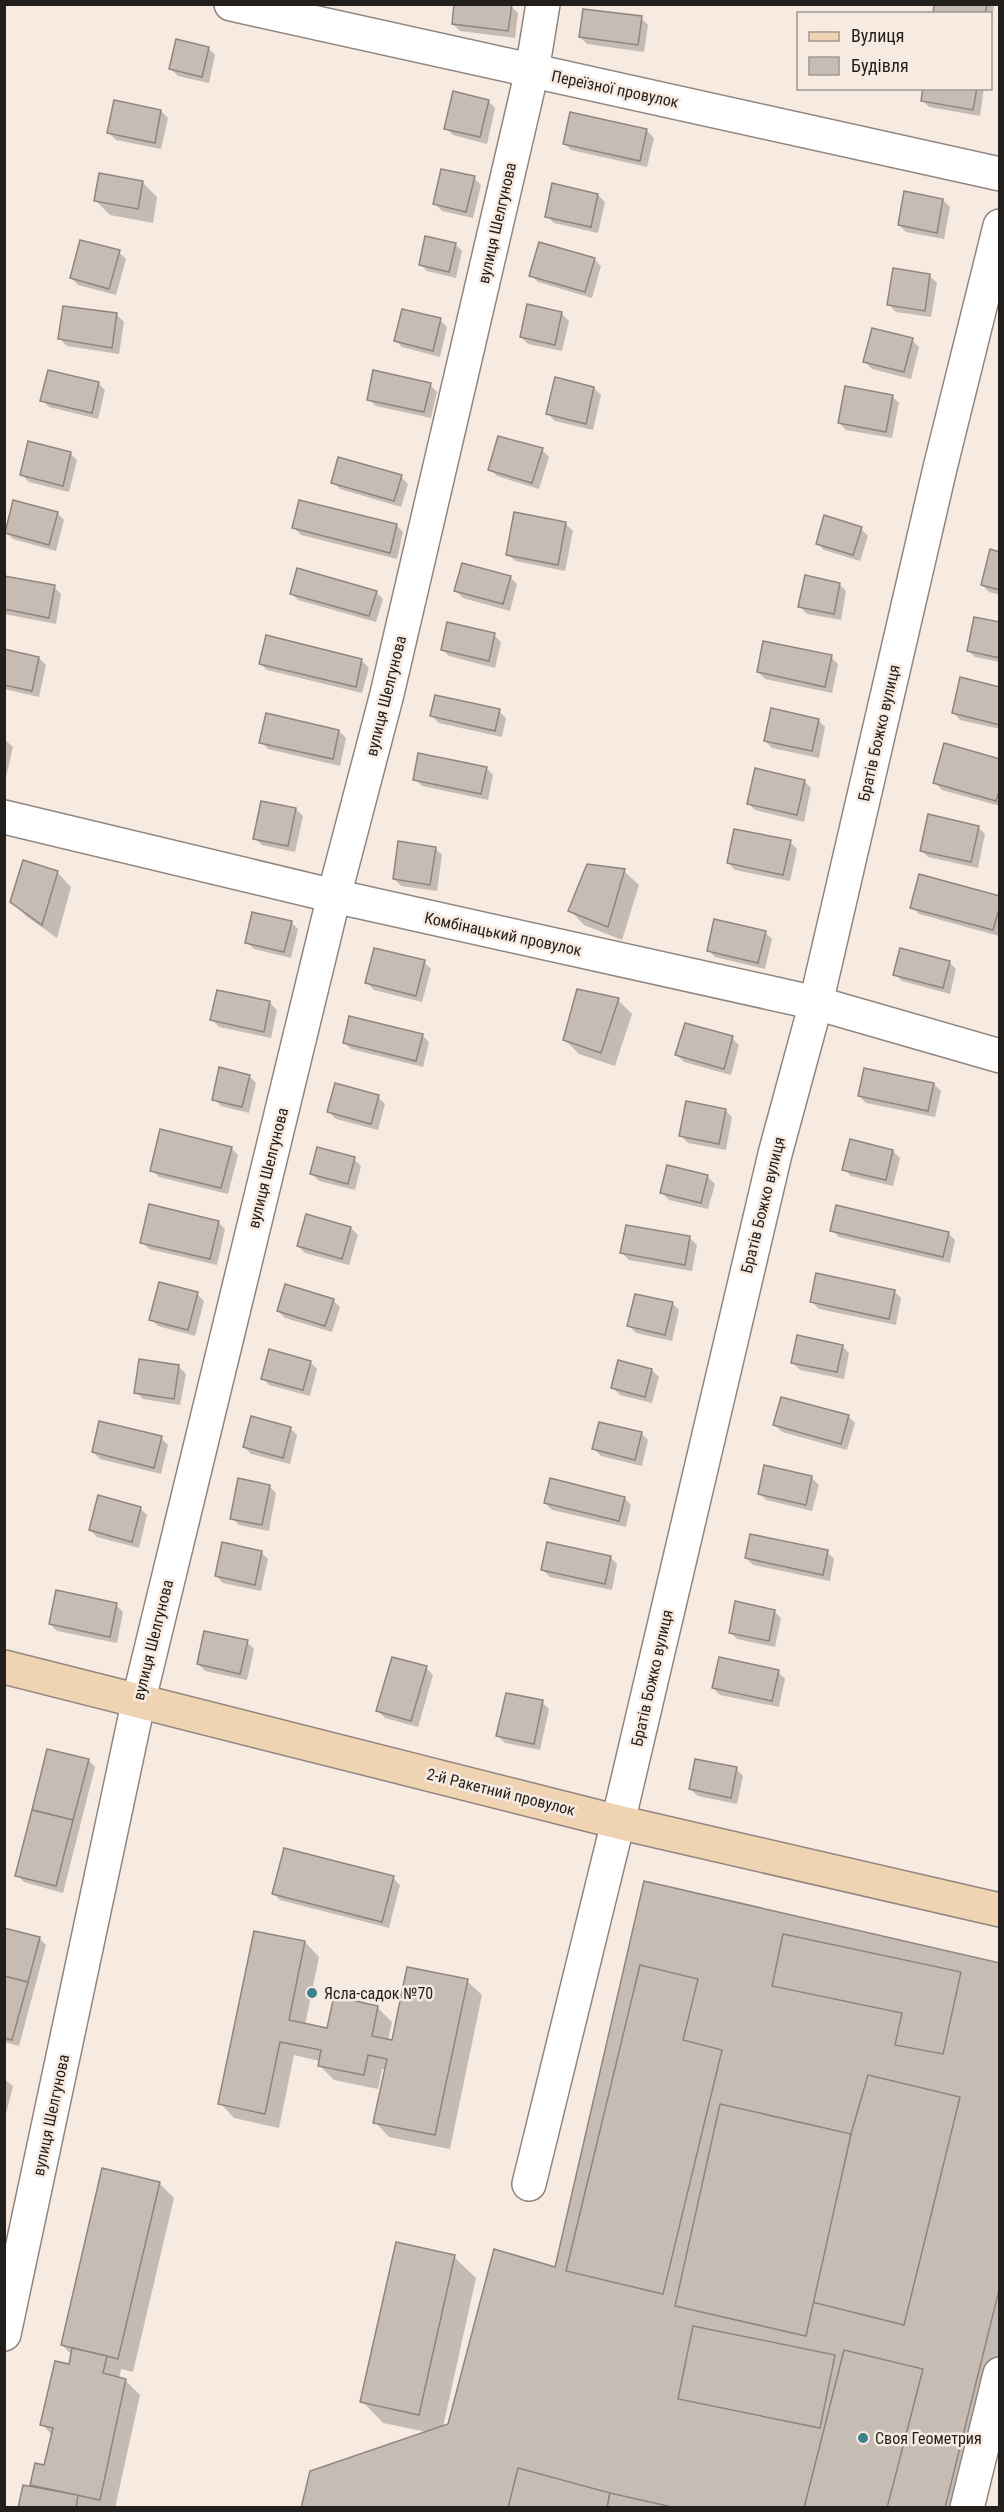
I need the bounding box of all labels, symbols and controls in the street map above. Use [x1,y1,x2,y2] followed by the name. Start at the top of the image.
[797,12,992,90] legend
[851,25,905,46] text: Вулиця
[851,55,909,76] text: Будівля
[550,66,681,112] street label: Переїзної провулок
[474,161,520,285] street label: вулиця Шелгунова
[362,634,410,758] street label: вулиця Шелгунова
[854,663,904,803] street label: Братів Божко вулиця
[423,908,584,960] street label: Комбінацький провулок
[244,1106,292,1230] street label: вулиця Шелгунова
[737,1135,789,1275] street label: Братів Божко вулиця
[129,1578,177,1702] street label: вулиця Шелгунова
[627,1608,677,1748] street label: Братів Божко вулиця
[425,1764,577,1820] street label: 2-й Ракетний провулок
[324,1984,433,2003] place label: Ясла-садок №70
[305,1986,319,2000] marker: Ясла-садок №70
[29,2053,73,2177] street label: вулиця Шелгунова
[875,2429,982,2448] place label: Своя Геометрия
[856,2431,870,2445] marker: Своя Геометрия

